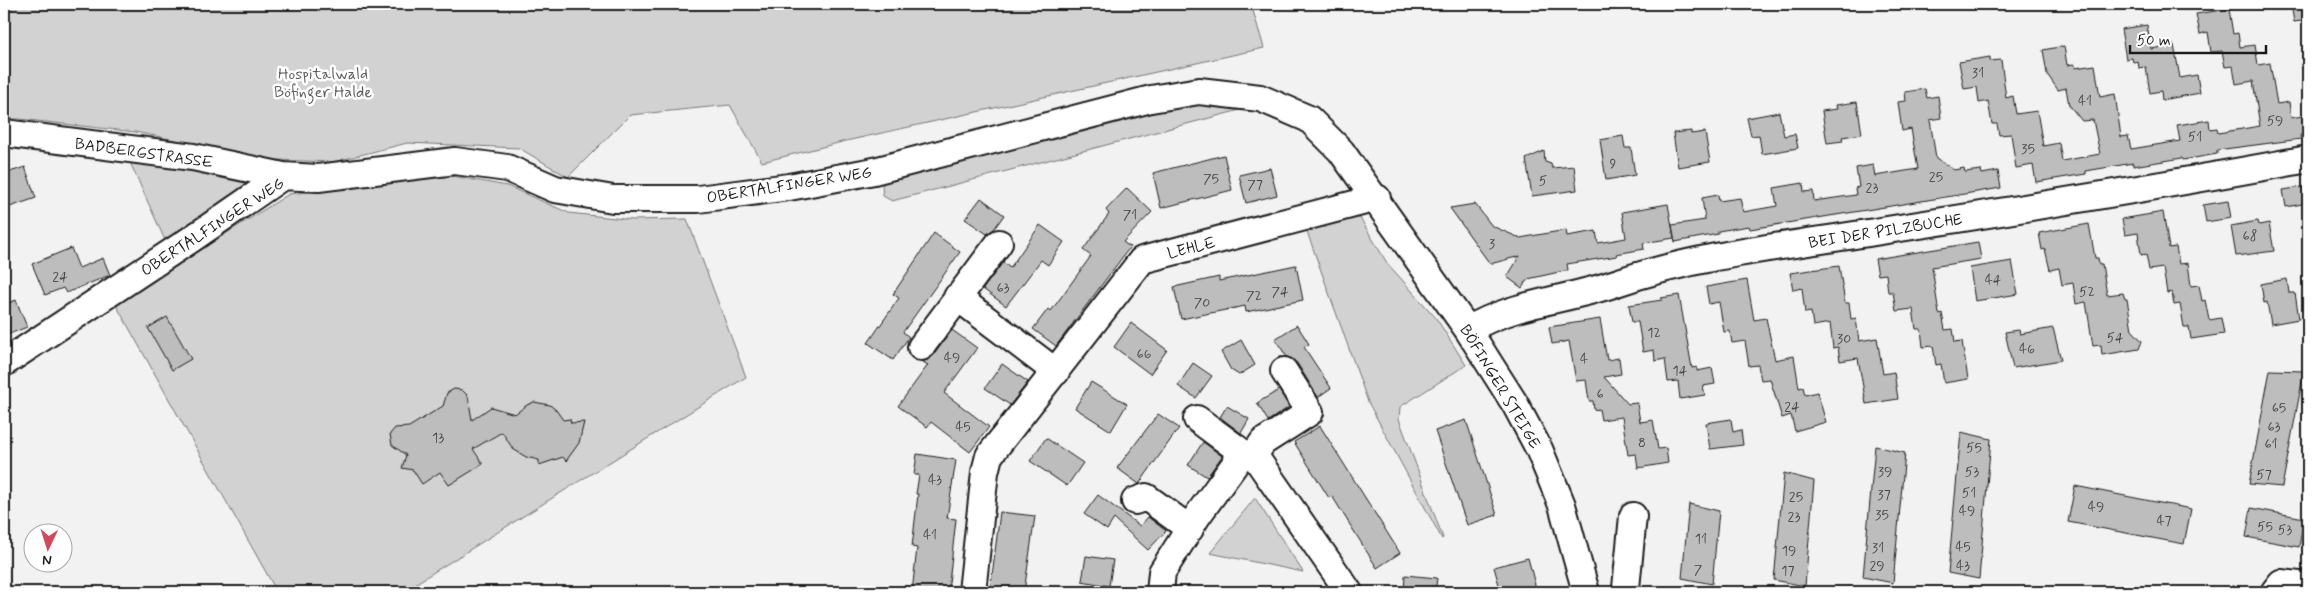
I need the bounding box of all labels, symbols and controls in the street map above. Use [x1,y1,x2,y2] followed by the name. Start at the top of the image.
[2130,22,2266,54] scale bar
[2137,31,2171,51] text: 50 m
[274,64,372,104] park label: Hospitalwald Böfinger Halde
[1972,64,1984,82] house number: 31
[2078,92,2092,110] house number: 41
[2267,112,2283,130] house number: 59
[2188,128,2202,146] house number: 51
[73,133,214,174] street label: BADBERGSTRASSE
[2021,140,2035,158] house number: 35
[1610,155,1617,173] house number: 9
[705,162,873,209] street label: OBERTALFINGER WEG
[1929,168,1943,186] house number: 25
[1203,170,1219,188] house number: 75
[1539,172,1547,190] house number: 5
[137,173,289,282] street label: OBERTALFINGER WEG
[1247,176,1263,194] house number: 77
[1866,179,1878,197] house number: 23
[1123,206,1137,224] house number: 71
[1807,209,1964,254] street label: BEI DER PILZBUCHE
[2243,227,2257,245] house number: 68
[1165,232,1218,265] street label: LEHLE
[1489,235,1495,253] house number: 3
[52,268,68,286] house number: 24
[1985,271,2002,289] house number: 44
[996,279,1010,297] house number: 63
[1272,283,1289,301] house number: 74
[2079,283,2095,301] house number: 52
[1246,287,1262,305] house number: 72
[1194,294,1210,312] house number: 70
[1454,321,1545,453] street label: BÖFINGER STEIGE
[1647,324,1661,342] house number: 12
[2107,329,2124,347] house number: 54
[1837,330,1851,348] house number: 30
[2019,340,2035,358] house number: 46
[1137,345,1152,363] house number: 66
[944,349,960,367] house number: 49
[1580,350,1588,368] house number: 4
[1673,362,1688,380] house number: 14
[1596,385,1604,403] house number: 6
[1784,398,1800,416] house number: 24
[2272,399,2286,417] house number: 65
[955,418,971,436] house number: 45
[2267,418,2281,436] house number: 63
[432,429,444,447] house number: 13
[1638,434,1646,452] house number: 8
[2264,435,2278,453] house number: 61
[1966,439,1982,457] house number: 55
[1878,463,1892,481] house number: 39
[1965,463,1979,481] house number: 53
[2256,466,2272,484] house number: 57
[928,471,942,489] house number: 43
[1962,484,1976,502] house number: 51
[1877,486,1891,504] house number: 37
[1789,488,1803,506] house number: 25
[2088,498,2104,516] house number: 49
[1959,502,1975,520] house number: 49
[1875,506,1889,524] house number: 35
[1788,508,1800,526] house number: 23
[2156,512,2172,530] house number: 47
[2257,518,2273,536] house number: 55
[2278,521,2292,539] house number: 53
[22,524,72,574] north arrow
[923,526,937,544] house number: 41
[1695,530,1707,548] house number: 11
[1955,538,1971,556] house number: 45
[1872,539,1884,557] house number: 31
[1782,542,1796,560] house number: 19
[42,551,52,569] text: N
[1869,557,1885,575] house number: 29
[1956,557,1970,575] house number: 43
[1694,561,1703,579] house number: 7
[1781,562,1795,580] house number: 17

